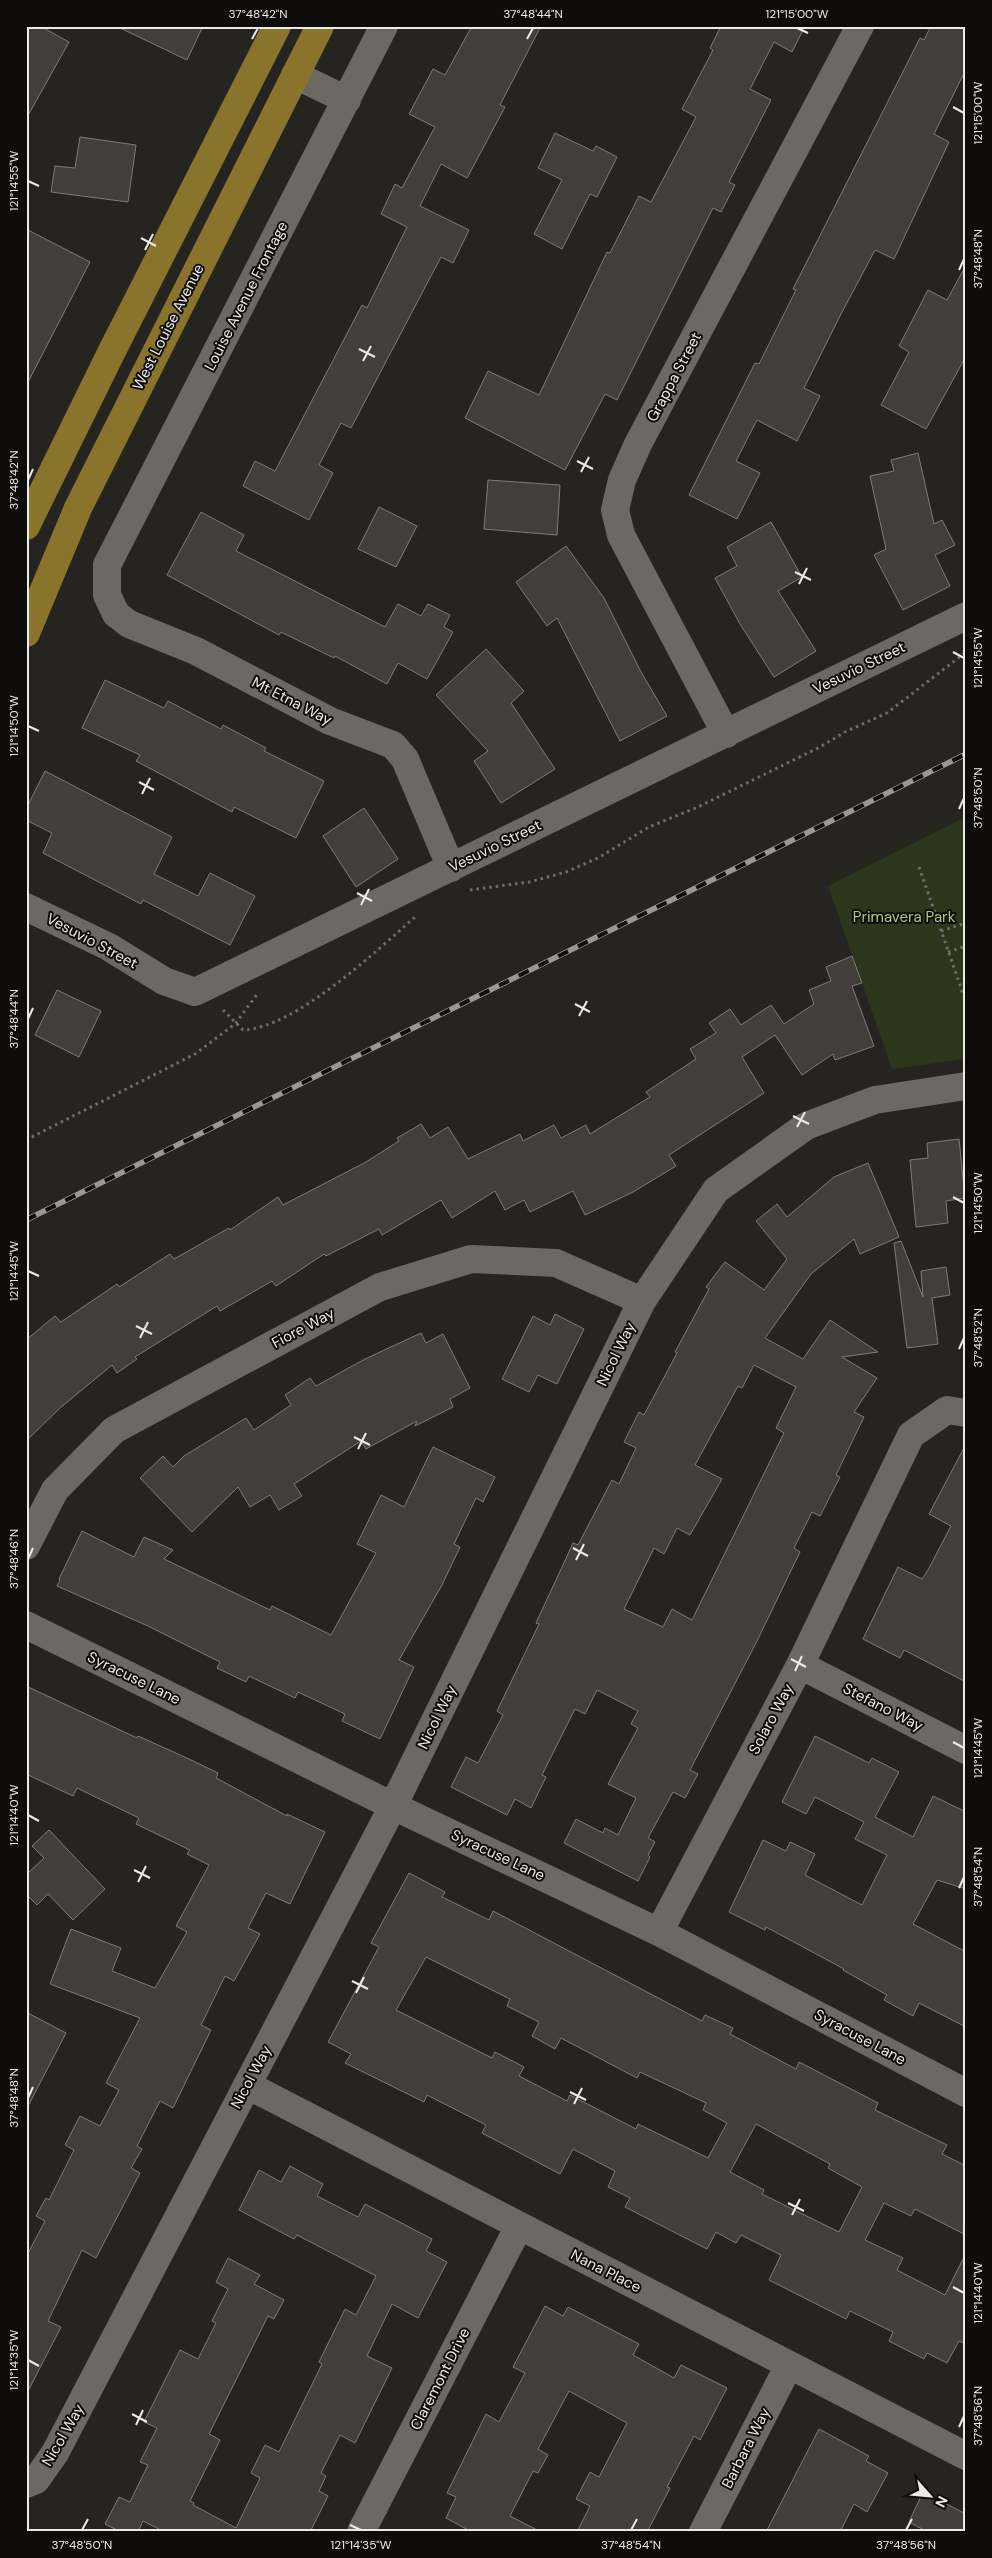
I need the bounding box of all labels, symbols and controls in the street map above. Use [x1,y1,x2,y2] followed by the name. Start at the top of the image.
[228,6,288,22] text: 37°48'42"N
[503,6,563,22] text: 37°48'44"N
[766,6,829,22] text: 121°15'00"W
[970,81,986,144] text: 121°15'00"W
[6,150,22,211] text: 121°14'55"W
[200,218,292,374] street label: Louise Avenue Frontage
[970,229,986,289] text: 37°48'48"N
[128,261,208,393] street label: West Louise Avenue
[642,329,706,425] street label: Grappa Street
[6,450,22,510] text: 37°48'42"N
[970,627,986,688] text: 121°14'55"W
[809,637,909,699] street label: Vesuvio Street
[248,672,336,730] street label: Mt Etna Way
[6,695,22,757] text: 121°14'50"W
[970,768,986,828] text: 37°48'50"N
[445,815,545,877] street label: Vesuvio Street
[853,907,956,927] park label: Primavera Park
[43,909,141,974] street label: Vesuvio Street
[6,989,22,1049] text: 37°48'44"N
[970,1172,986,1234] text: 121°14'50"W
[6,1240,22,1301] text: 121°14'45"W
[268,1303,338,1353] street label: Fiore Way
[970,1308,986,1368] text: 37°48'52"N
[592,1318,640,1389] street label: Nicol Way
[6,1529,22,1589] text: 37°48'46"N
[84,1647,184,1709] street label: Syracuse Lane
[840,1678,927,1736] street label: Stefano Way
[744,1680,798,1758] street label: Solaro Way
[413,1681,461,1752] street label: Nicol Way
[970,1717,986,1778] text: 121°14'45"W
[6,1784,22,1846] text: 121°14'40"W
[448,1825,548,1885] street label: Syracuse Lane
[970,1847,986,1907] text: 37°48'54"N
[811,2004,909,2070] street label: Syracuse Lane
[226,2041,276,2112] street label: Nicol Way
[6,2068,22,2128] text: 37°48'48"N
[567,2245,645,2297] street label: Nana Place
[970,2262,986,2324] text: 121°14'40"W
[406,2324,474,2434] street label: Claremont Drive
[6,2329,22,2390] text: 121°14'35"W
[970,2386,986,2446] text: 37°48'56"N
[37,2400,89,2470] street label: Nicol Way
[717,2404,775,2492] street label: Barbara Way
[904,2470,954,2520] north arrow
[931,2493,952,2511] text: N
[52,2537,112,2553] text: 37°48'50"N
[331,2537,392,2553] text: 121°14'35"W
[601,2537,661,2553] text: 37°48'54"N
[876,2537,936,2553] text: 37°48'56"N

